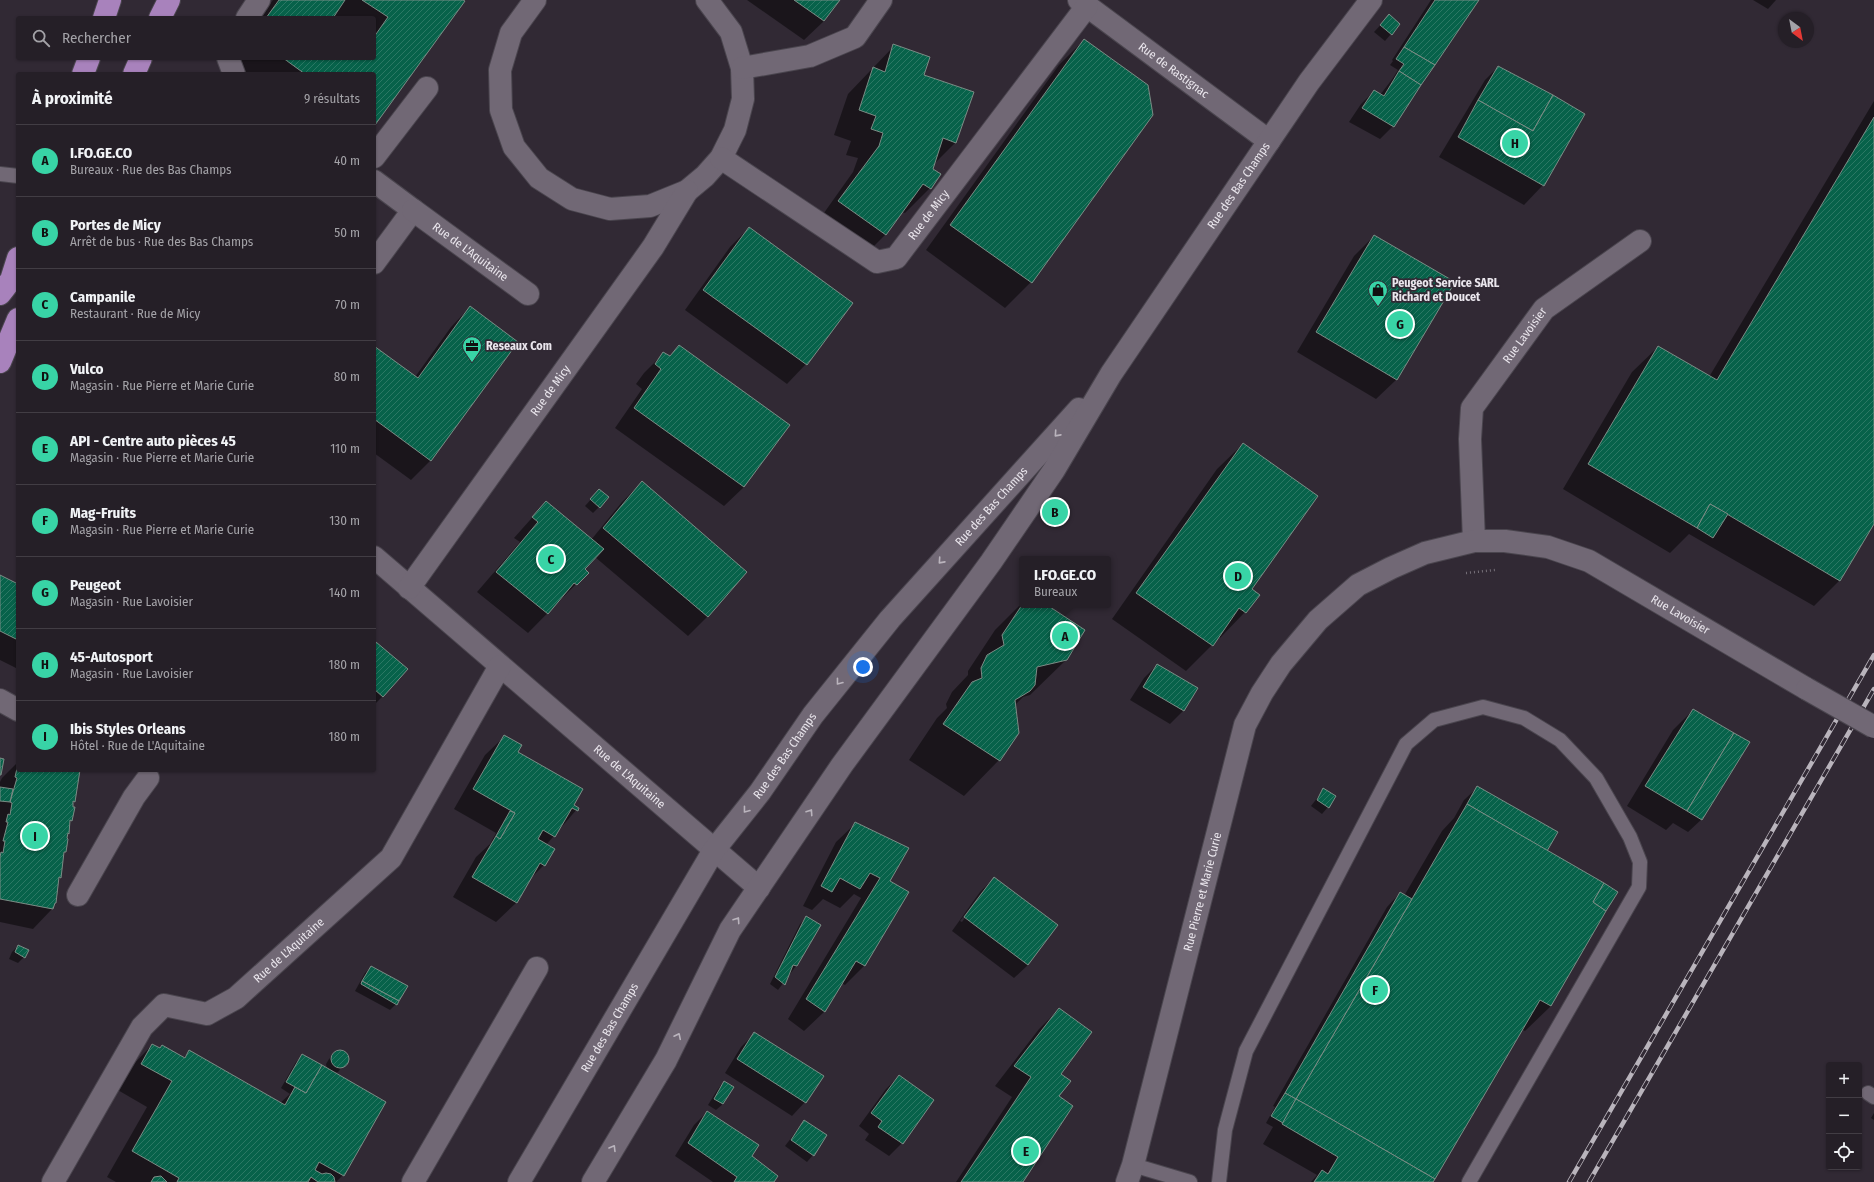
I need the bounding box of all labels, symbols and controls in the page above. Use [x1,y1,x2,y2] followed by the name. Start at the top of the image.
[1778,12,1814,48] north arrow
[16,16,376,60] search box
[30,27,52,49] icon: search
[62,29,131,47] text: Rechercher
[1136,40,1212,101] street label: Rue de Rastignac
[32,88,113,109] text: À proximité
[304,91,360,106] text: 9 résultats
[1502,128,1528,158] pin: H
[1205,140,1273,231] street label: Rue des Bas Champs
[70,144,132,162] text: I.FO.GE.CO
[41,153,49,168] text: A
[334,153,360,168] text: 40 m
[70,162,232,177] text: Bureaux · Rue des Bas Champs
[905,187,952,243] street label: Rue de Micy
[70,216,161,234] text: Portes de Micy
[430,220,511,284] street label: Rue de L'Aquitaine
[41,225,49,240] text: B
[334,225,360,240] text: 50 m
[70,234,253,249] text: Arrêt de bus · Rue des Bas Champs
[1392,276,1500,304] place label: Peugeot Service SARL Richard et Doucet
[1367,279,1389,307] shop icon: Peugeot Service SARL Richard et Doucet
[70,288,135,306] text: Campanile
[42,297,48,312] text: C
[335,297,360,312] text: 70 m
[1500,304,1550,366] street label: Rue Lavoisier
[70,306,200,321] text: Restaurant · Rue de Micy
[1387,309,1413,339] pin: G
[461,335,483,363] office icon: Reseaux Com
[486,339,552,353] place label: Reseaux Com
[70,360,104,378] text: Vulco
[528,362,574,418] street label: Rue de Micy
[41,369,49,384] text: D
[334,369,360,384] text: 80 m
[70,378,254,393] text: Magasin · Rue Pierre et Marie Curie
[1054,429,1061,437] one-way arrow
[70,432,236,450] text: API - Centre auto pièces 45
[42,441,48,456] text: E
[330,441,360,456] text: 110 m
[70,450,254,465] text: Magasin · Rue Pierre et Marie Curie
[952,464,1030,549] street label: Rue des Bas Champs
[1042,497,1068,527] pin: B
[70,504,136,522] text: Mag-Fruits
[42,513,48,528] text: F
[329,513,360,528] text: 130 m
[70,522,254,537] text: Magasin · Rue Pierre et Marie Curie
[538,544,564,574] pin: C
[1019,556,1111,608] popup
[939,557,946,564] one-way arrow
[1225,561,1251,591] pin: D
[1034,566,1096,584] text: I.FO.GE.CO
[70,576,121,594] text: Peugeot
[1034,584,1077,599] text: Bureaux
[41,585,49,600] text: G
[329,585,360,600] text: 140 m
[1649,592,1713,638] street label: Rue Lavoisier
[70,594,193,609] text: Magasin · Rue Lavoisier
[1052,621,1078,651] pin: A
[70,648,153,666] text: 45-Autosport
[41,657,49,672] text: H
[329,657,360,672] text: 180 m
[853,657,873,677] your location
[70,666,193,681] text: Magasin · Rue Lavoisier
[837,678,844,685] one-way arrow
[750,710,819,802] street label: Rue des Bas Champs
[70,720,186,738] text: Ibis Styles Orleans
[43,729,47,744] text: I
[329,729,360,744] text: 180 m
[70,738,205,753] text: Hôtel · Rue de L'Aquitaine
[591,742,668,811] street label: Rue de L'Aquitaine
[744,805,751,812] one-way arrow
[805,809,813,816] one-way arrow
[22,821,48,851] pin: I
[1181,831,1224,953] street label: Rue Pierre et Marie Curie
[251,915,327,986] street label: Rue de L'Aquitaine
[732,917,740,924] one-way arrow
[1362,975,1388,1005] pin: F
[578,980,641,1075] street label: Rue des Bas Champs
[673,1032,681,1040] one-way arrow
[1826,1062,1862,1170] map controls
[1826,1062,1862,1098] button: +
[1826,1098,1862,1134] button: −
[1826,1134,1862,1170] button: locate
[1013,1136,1039,1166] pin: E
[609,1145,616,1152] one-way arrow

